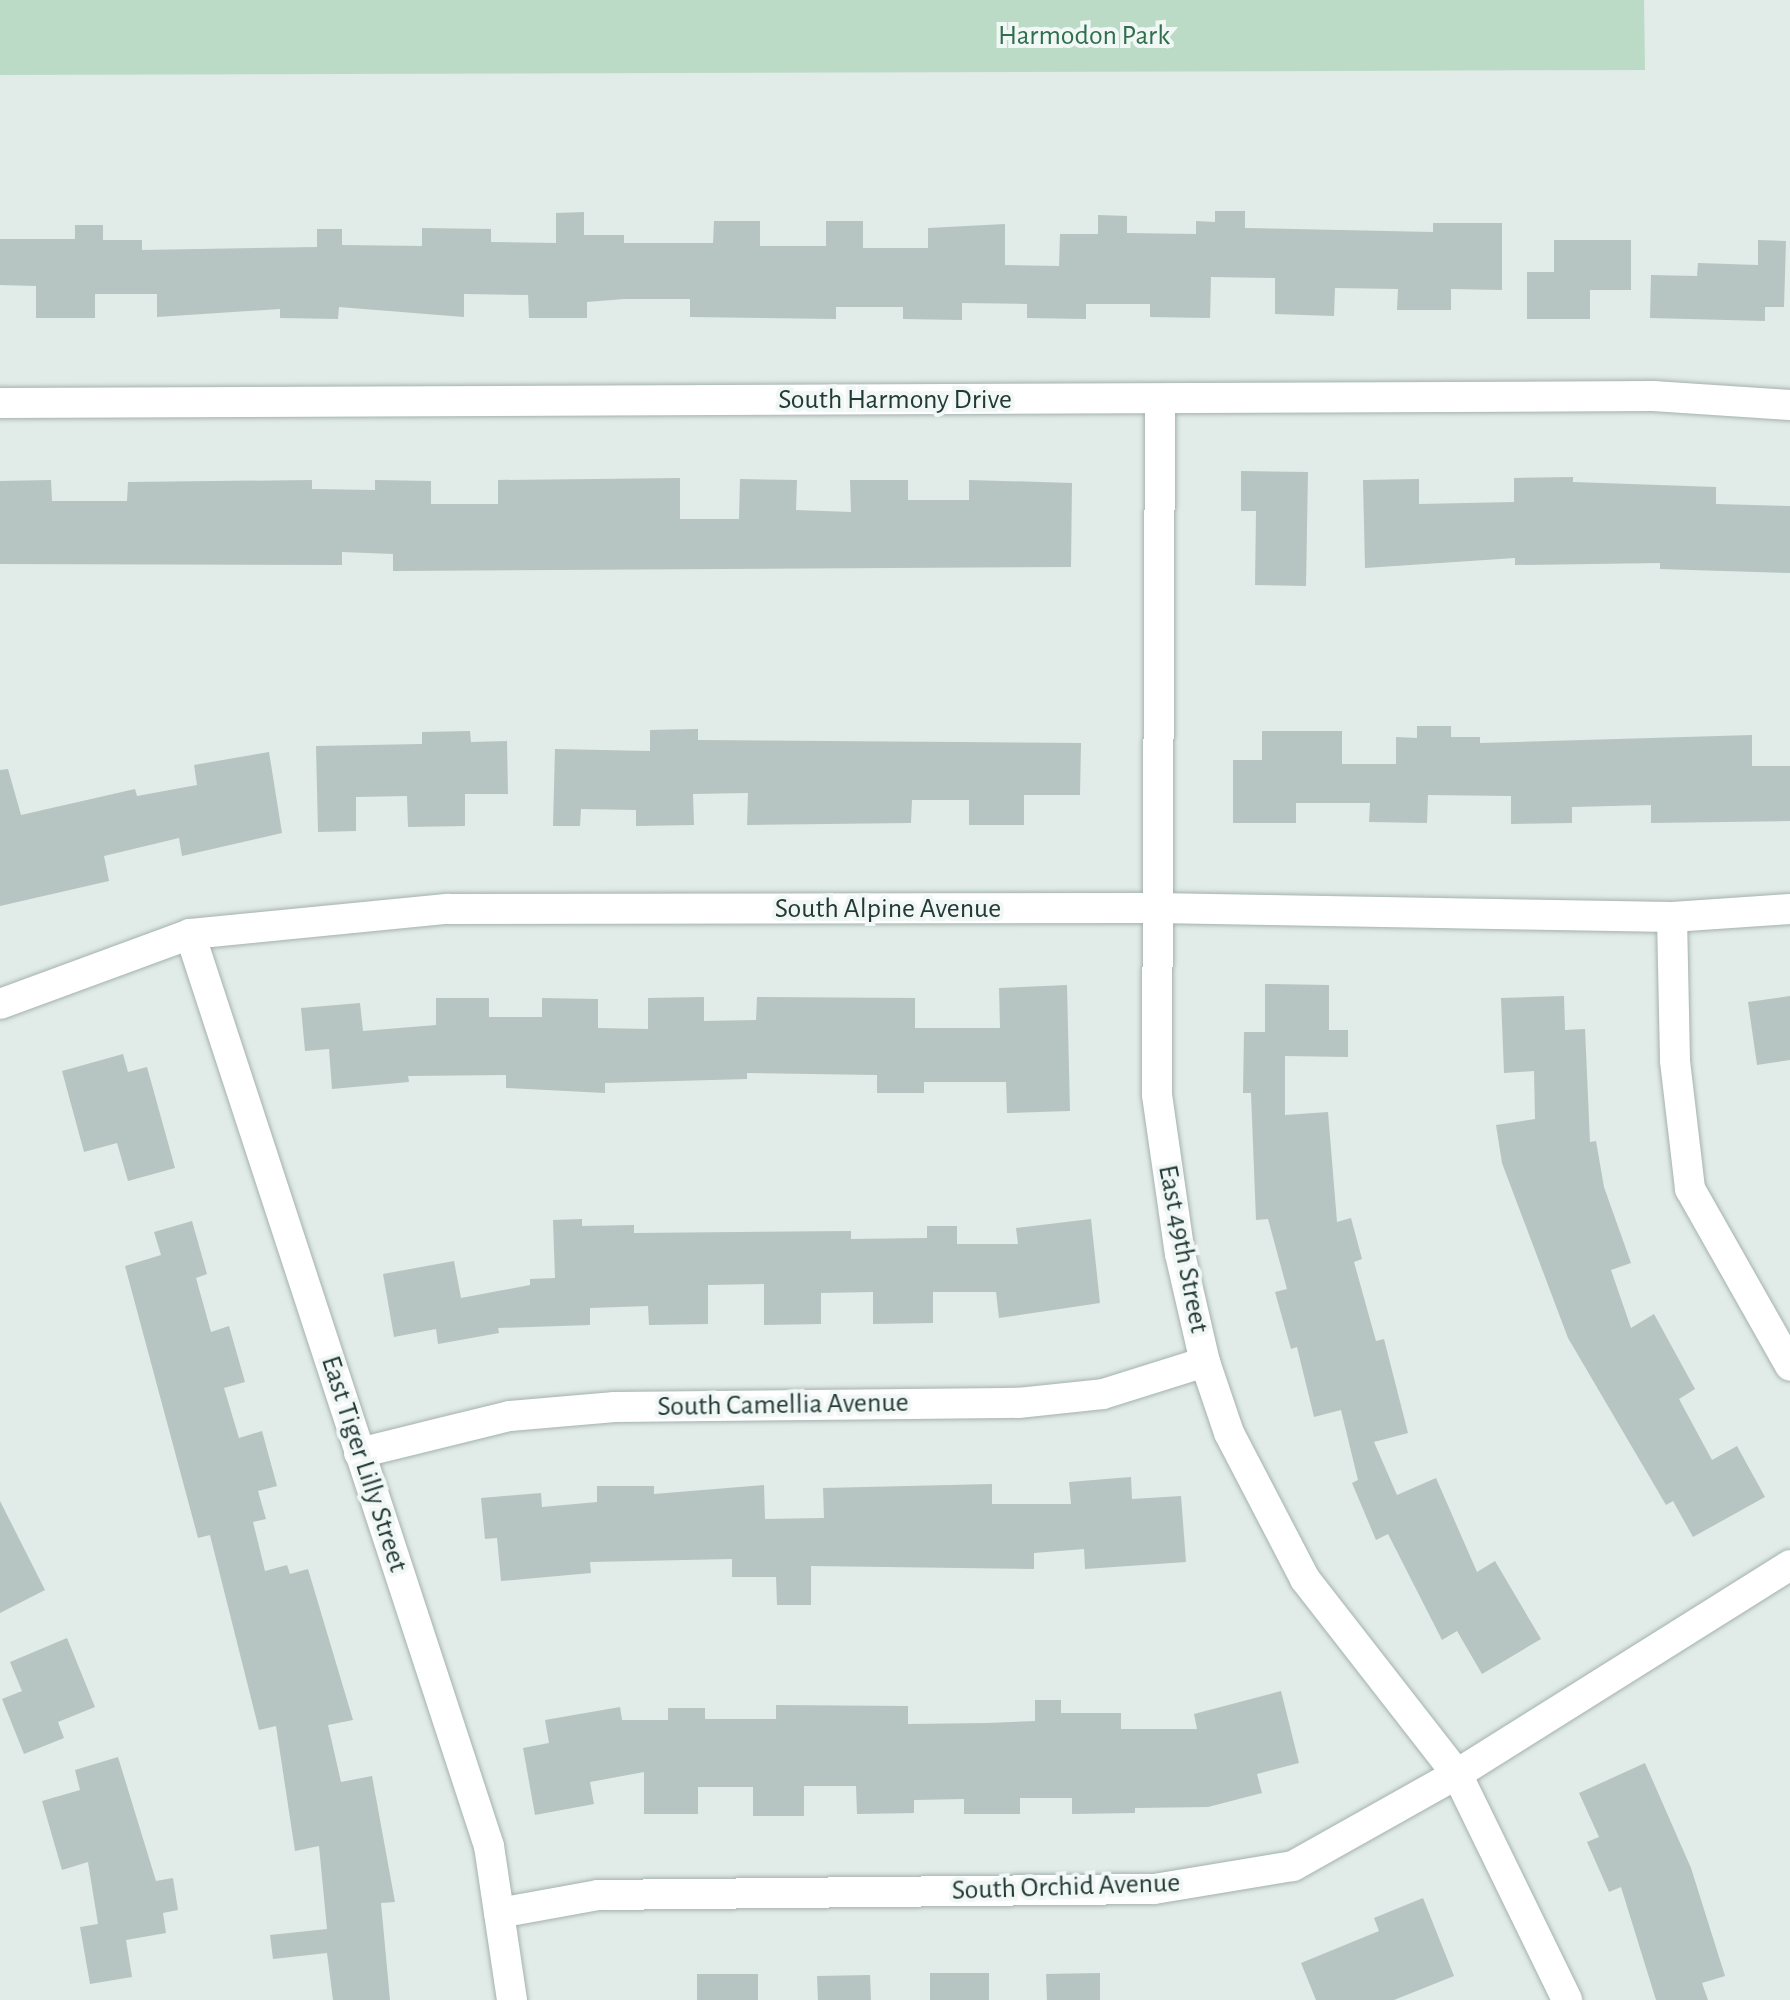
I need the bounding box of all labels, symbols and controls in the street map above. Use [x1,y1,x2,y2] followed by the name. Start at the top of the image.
[998,19,1170,53] park label: Harmodon Park
[778,383,1012,417] street label: South Harmony Drive
[775,892,1001,926] street label: South Alpine Avenue
[1150,1162,1216,1336] street label: East 49th Street
[313,1352,415,1576] street label: East Tiger Lilly Street
[657,1386,909,1424] street label: South Camellia Avenue
[951,1866,1181,1908] street label: South Orchid Avenue

